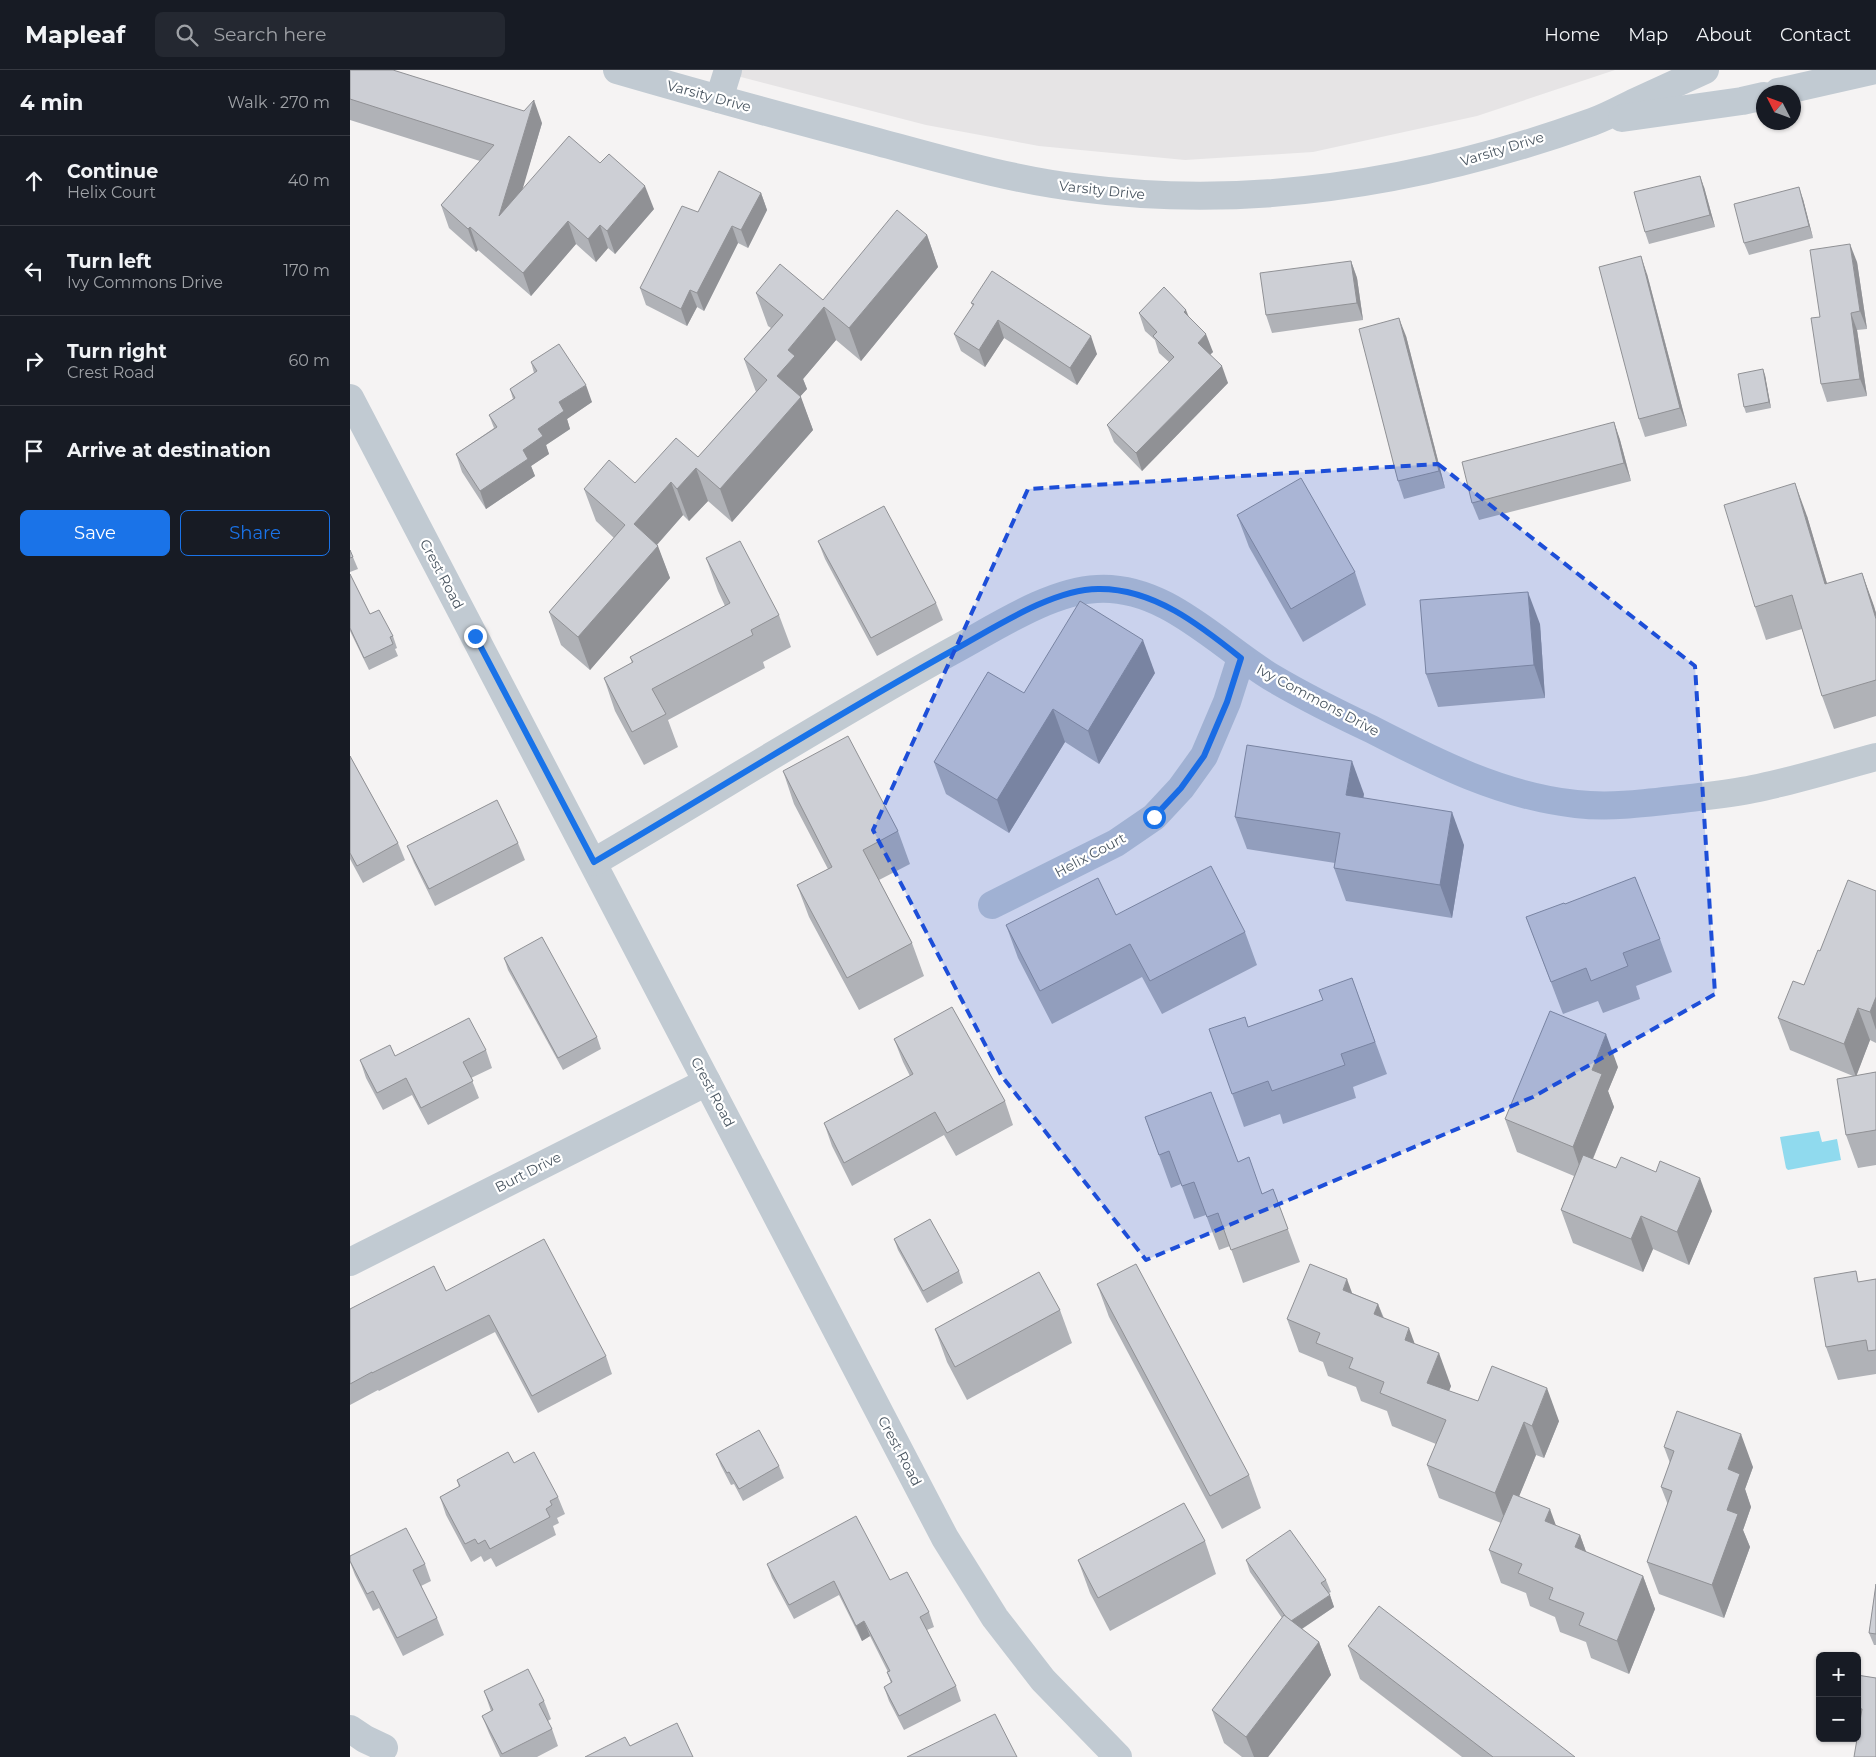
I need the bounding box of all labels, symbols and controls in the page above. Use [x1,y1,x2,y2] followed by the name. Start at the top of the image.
[155,12,505,57] search box
[25,20,125,49] text: Mapleaf
[173,21,201,49] icon: search
[213,23,326,46] text: Search here
[1544,24,1600,46] text: Home
[1628,24,1668,46] text: Map
[1696,24,1752,46] text: About
[1780,24,1851,46] text: Contact
[665,76,753,116] street label: Varsity Drive
[1756,85,1801,130] north arrow
[20,90,83,115] text: 4 min
[227,93,330,112] text: Walk · 270 m
[1458,128,1546,170] street label: Varsity Drive
[67,160,158,183] text: Continue
[20,167,48,195] icon: ahead
[288,171,330,190] text: 40 m
[1058,177,1146,203] street label: Varsity Drive
[67,183,156,202] text: Helix Court
[67,250,152,273] text: Turn left
[20,257,48,285] icon: left
[283,261,330,280] text: 170 m
[67,273,223,292] text: Ivy Commons Drive
[67,340,167,363] text: Turn right
[20,347,48,375] icon: right
[288,351,330,370] text: 60 m
[67,363,155,382] text: Crest Road
[20,437,48,465] icon: arrive
[67,439,271,462] text: Arrive at destination
[20,510,170,556] button: Save
[180,510,330,556] button: Share
[416,536,468,612] street label: Crest Road
[464,625,487,648] route end
[1254,660,1382,740] street label: Ivy Commons Drive
[1143,806,1166,829] route start
[1051,829,1129,881] street label: Helix Court
[687,1054,739,1130] street label: Crest Road
[492,1148,564,1196] street label: Burt Drive
[874,1413,926,1489] street label: Crest Road
[1816,1652,1861,1742] map controls
[1816,1652,1861,1697] button: +
[1816,1697,1861,1742] button: −

